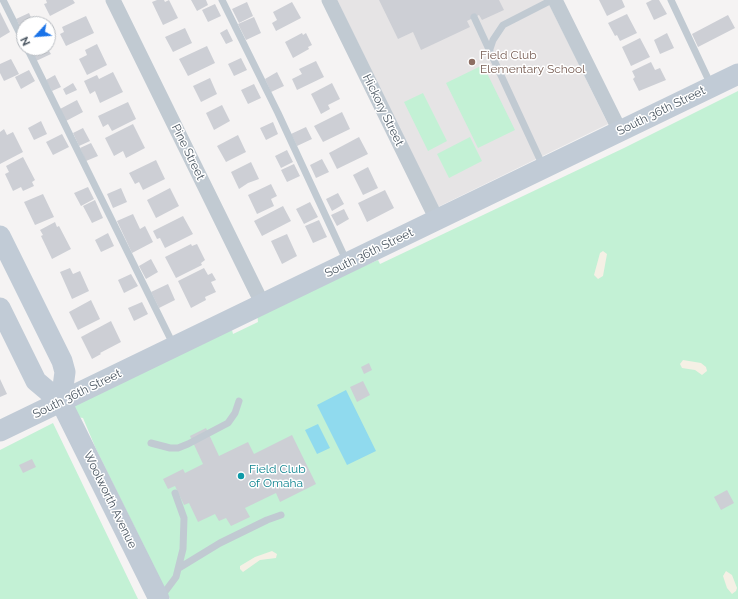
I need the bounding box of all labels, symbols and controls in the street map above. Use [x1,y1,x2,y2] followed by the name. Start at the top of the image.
[16,16,56,56] north arrow
[18,34,33,48] text: N
[480,48,585,76] place label: Field Club Elementary School
[467,57,477,67] marker: Field Club Elementary School
[359,72,407,148] street label: Hickory Street
[614,83,708,139] street label: South 36th Street
[168,122,208,182] street label: Pine Street
[322,225,416,281] street label: South 36th Street
[30,366,124,422] street label: South 36th Street
[80,449,140,551] street label: Woolworth Avenue
[249,462,306,490] place label: Field Club of Omaha
[236,471,246,481] marker: Field Club of Omaha

